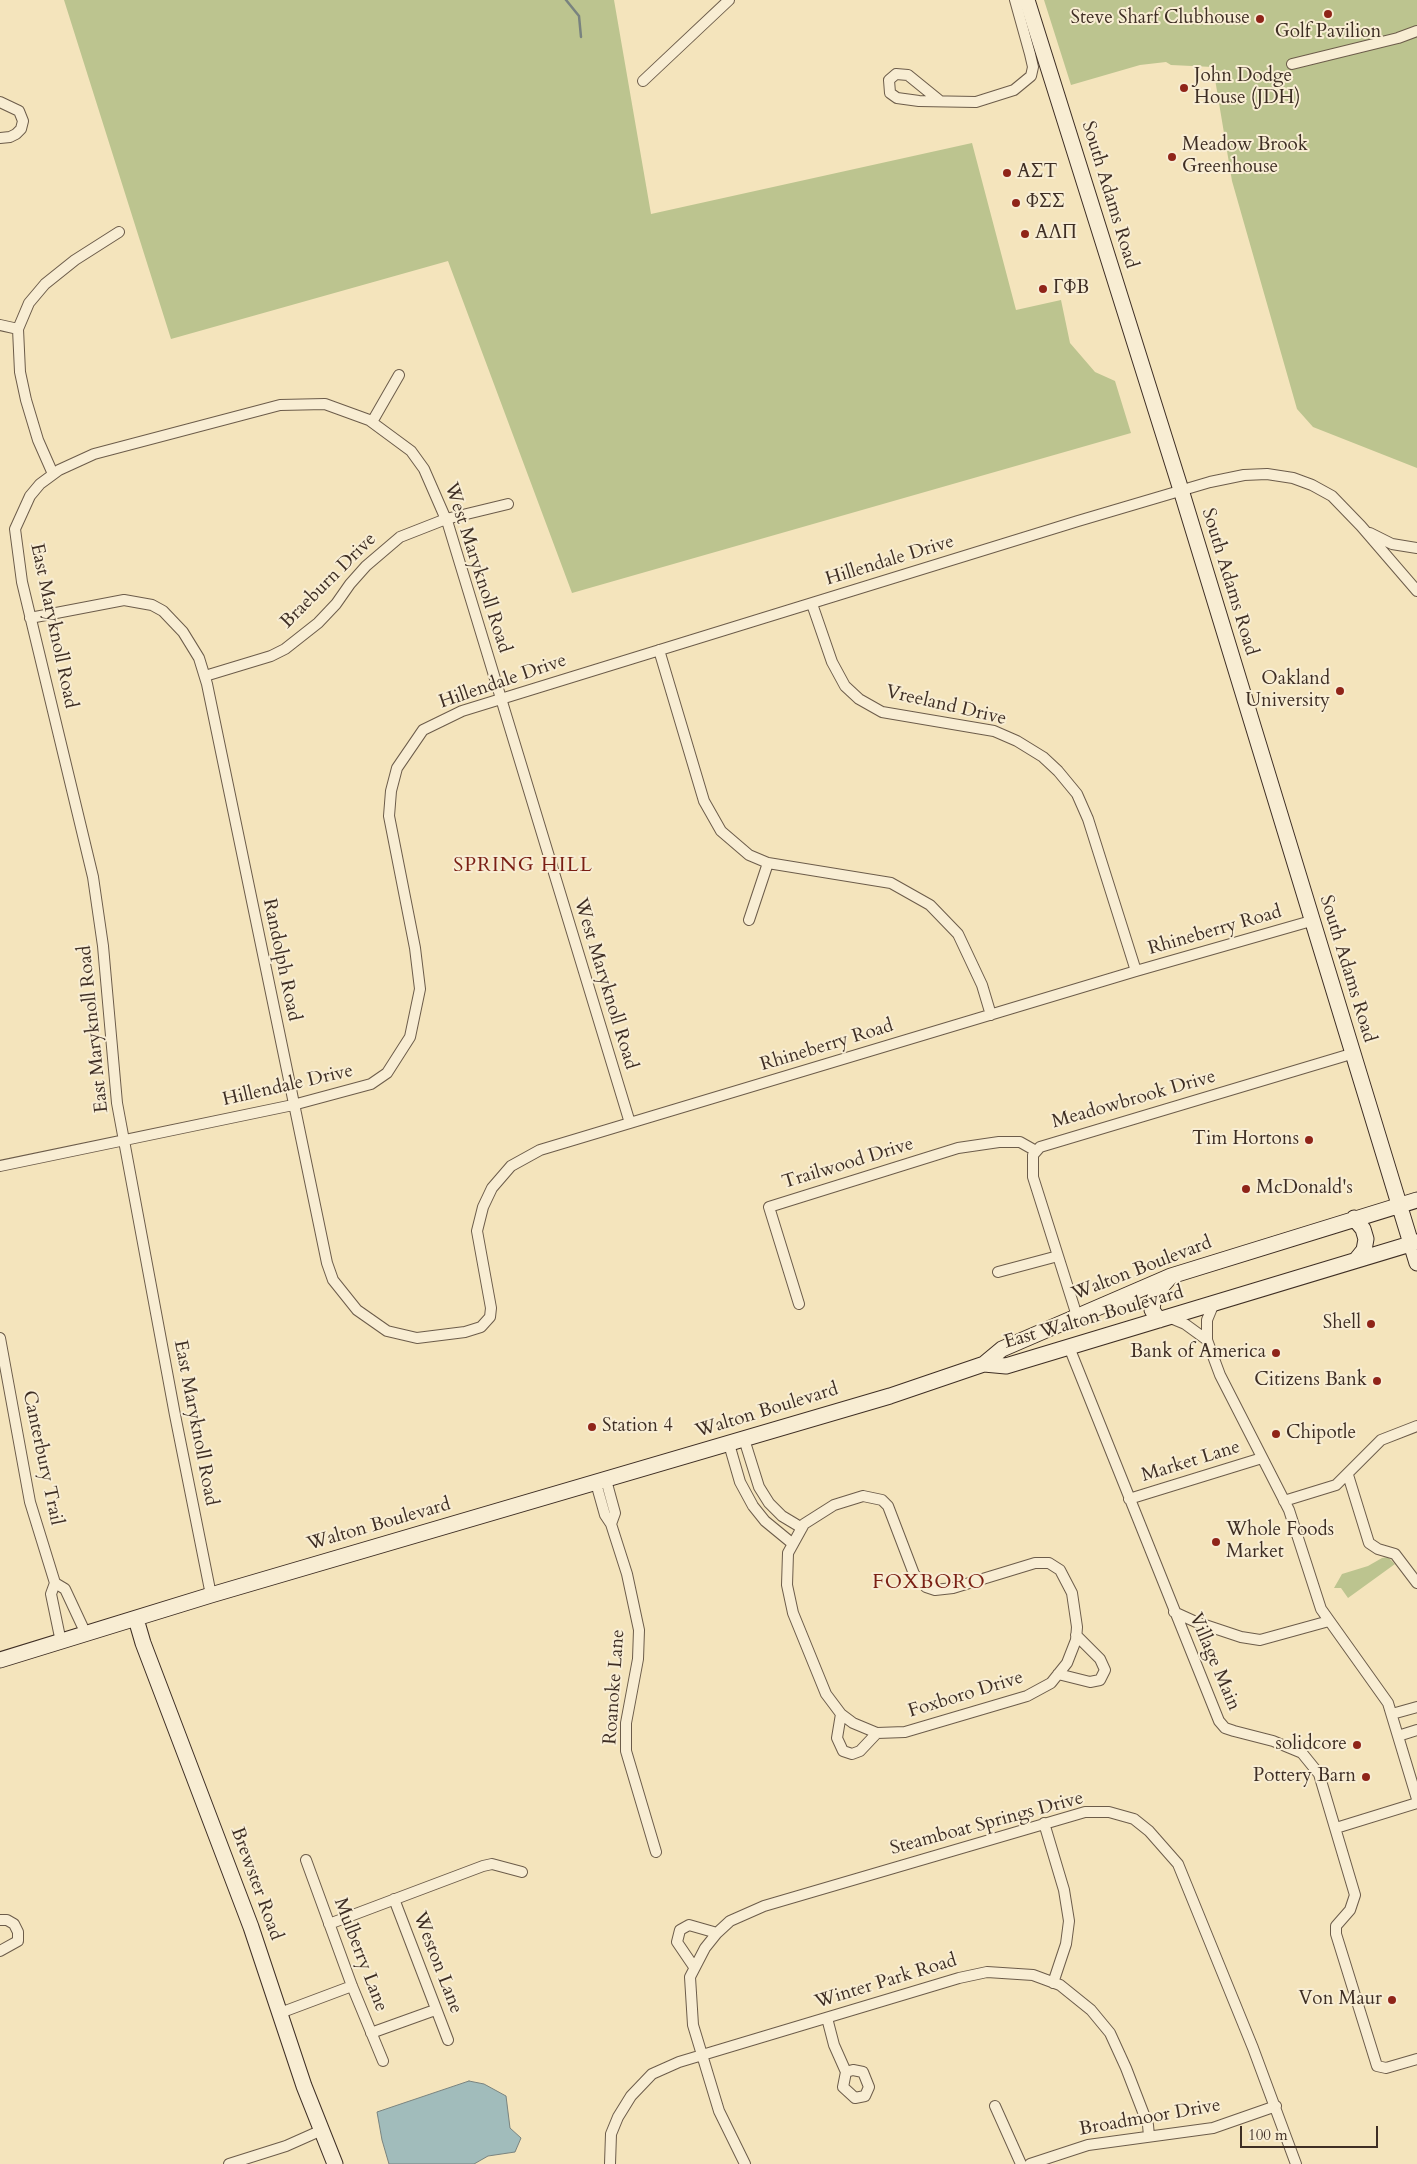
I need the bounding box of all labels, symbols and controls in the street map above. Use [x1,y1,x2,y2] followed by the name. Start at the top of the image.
[1070,8,1250,30] place label: Steve Sharf Clubhouse
[1322,8,1334,20] marker: Golf Pavilion
[1254,13,1266,25] marker: Steve Sharf Clubhouse
[1275,22,1381,44] place label: Golf Pavilion
[1194,66,1300,110] place label: John Dodge House (JDH)
[1178,82,1190,94] marker: John Dodge House (JDH)
[1076,119,1142,271] street label: South Adams Road
[1182,135,1308,179] place label: Meadow Brook Greenhouse
[1166,151,1178,163] marker: Meadow Brook Greenhouse
[1017,162,1057,184] place label: AΣΤ
[1001,167,1013,179] marker: AΣΤ
[1026,192,1065,214] place label: ΦΣΣ
[1010,197,1022,209] marker: ΦΣΣ
[1035,223,1077,245] place label: AΛΠ
[1019,228,1031,240] marker: AΛΠ
[1053,278,1089,300] place label: ΓΦB
[1037,283,1049,295] marker: ΓΦB
[439,480,515,656] street label: West Maryknoll Road
[1196,506,1262,658] street label: South Adams Road
[276,528,382,634] street label: Braeburn Drive
[823,531,957,591] street label: Hillendale Drive
[24,541,82,711] street label: East Maryknoll Road
[436,650,570,714] street label: Hillendale Drive
[1245,669,1330,713] place label: Oakland University
[883,681,1009,731] street label: Vreeland Drive
[1334,685,1346,697] marker: Oakland University
[452,854,594,878] district label: SPRING HILL
[1314,893,1380,1045] street label: South Adams Road
[568,896,642,1072] street label: West Maryknoll Road
[257,897,305,1023] street label: Randolph Road
[1146,901,1284,961] street label: Rhineberry Road
[74,944,114,1114] street label: East Maryknoll Road
[758,1015,896,1077] street label: Rhineberry Road
[221,1060,355,1112] street label: Hillendale Drive
[1050,1066,1218,1134] street label: Meadowbrook Drive
[1192,1129,1299,1151] place label: Tim Hortons
[780,1133,916,1195] street label: Trailwood Drive
[1303,1134,1315,1146] marker: Tim Hortons
[1256,1178,1353,1200] place label: McDonald's
[1240,1183,1252,1195] marker: McDonald's
[1069,1232,1215,1306] street label: Walton Boulevard
[1002,1281,1186,1355] street label: East Walton Boulevard
[1323,1313,1361,1335] place label: Shell
[1365,1318,1377,1330] marker: Shell
[168,1338,222,1508] street label: East Maryknoll Road
[1130,1342,1266,1364] place label: Bank of America
[1270,1347,1282,1359] marker: Bank of America
[1254,1370,1367,1392] place label: Citizens Bank
[1371,1375,1383,1387] marker: Citizens Bank
[693,1378,841,1444] street label: Walton Boulevard
[17,1389,67,1527] street label: Canterbury Trail
[602,1416,673,1438] place label: Station 4
[586,1421,598,1433] marker: Station 4
[1286,1423,1356,1445] place label: Chipotle
[1270,1428,1282,1440] marker: Chipotle
[1139,1436,1243,1488] street label: Market Lane
[305,1494,453,1556] street label: Walton Boulevard
[1226,1520,1334,1564] place label: Whole Foods Market
[1210,1536,1222,1548] marker: Whole Foods Market
[871,1571,987,1595] district label: FOXBORO
[1183,1610,1245,1714] street label: Village Main
[600,1628,630,1746] street label: Roanoke Lane
[906,1667,1026,1723] street label: Foxboro Drive
[1276,1734,1347,1756] place label: solidcore
[1351,1739,1363,1751] marker: solidcore
[1253,1766,1356,1788] place label: Pottery Barn
[1360,1771,1372,1783] marker: Pottery Barn
[888,1787,1086,1861] street label: Steamboat Springs Drive
[225,1824,287,1944] street label: Brewster Road
[328,1895,392,2015] street label: Mulberry Lane
[407,1909,467,2017] street label: Weston Lane
[812,1950,960,2014] street label: Winter Park Road
[1298,1989,1382,2011] place label: Von Maur
[1386,1994,1398,2006] marker: Von Maur
[1078,2094,1222,2142] street label: Broadmoor Drive
[1242,2116,1380,2148] scale bar
[1248,2125,1288,2145] text: 100 m

